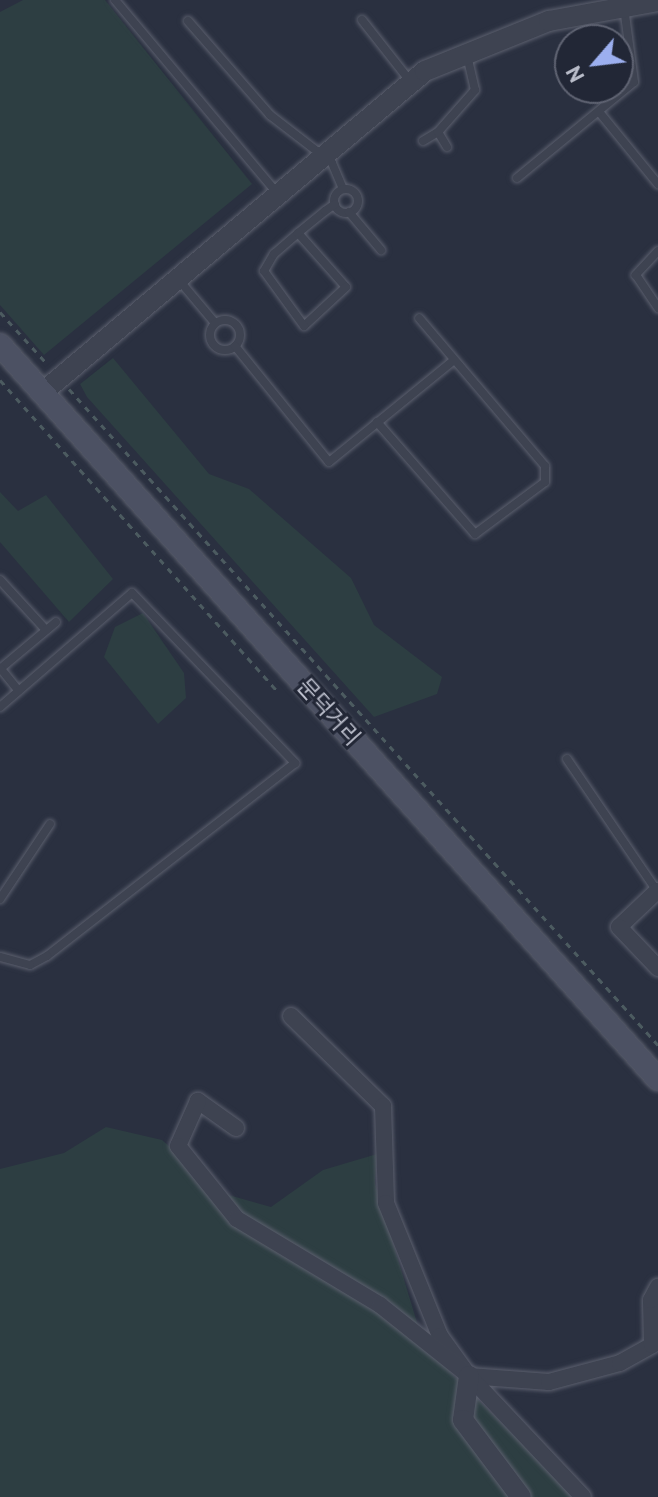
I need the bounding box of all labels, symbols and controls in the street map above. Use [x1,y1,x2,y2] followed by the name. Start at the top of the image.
[554,24,634,104] north arrow
[559,61,590,87] text: N
[292,673,366,751] street label: 문덕거리

